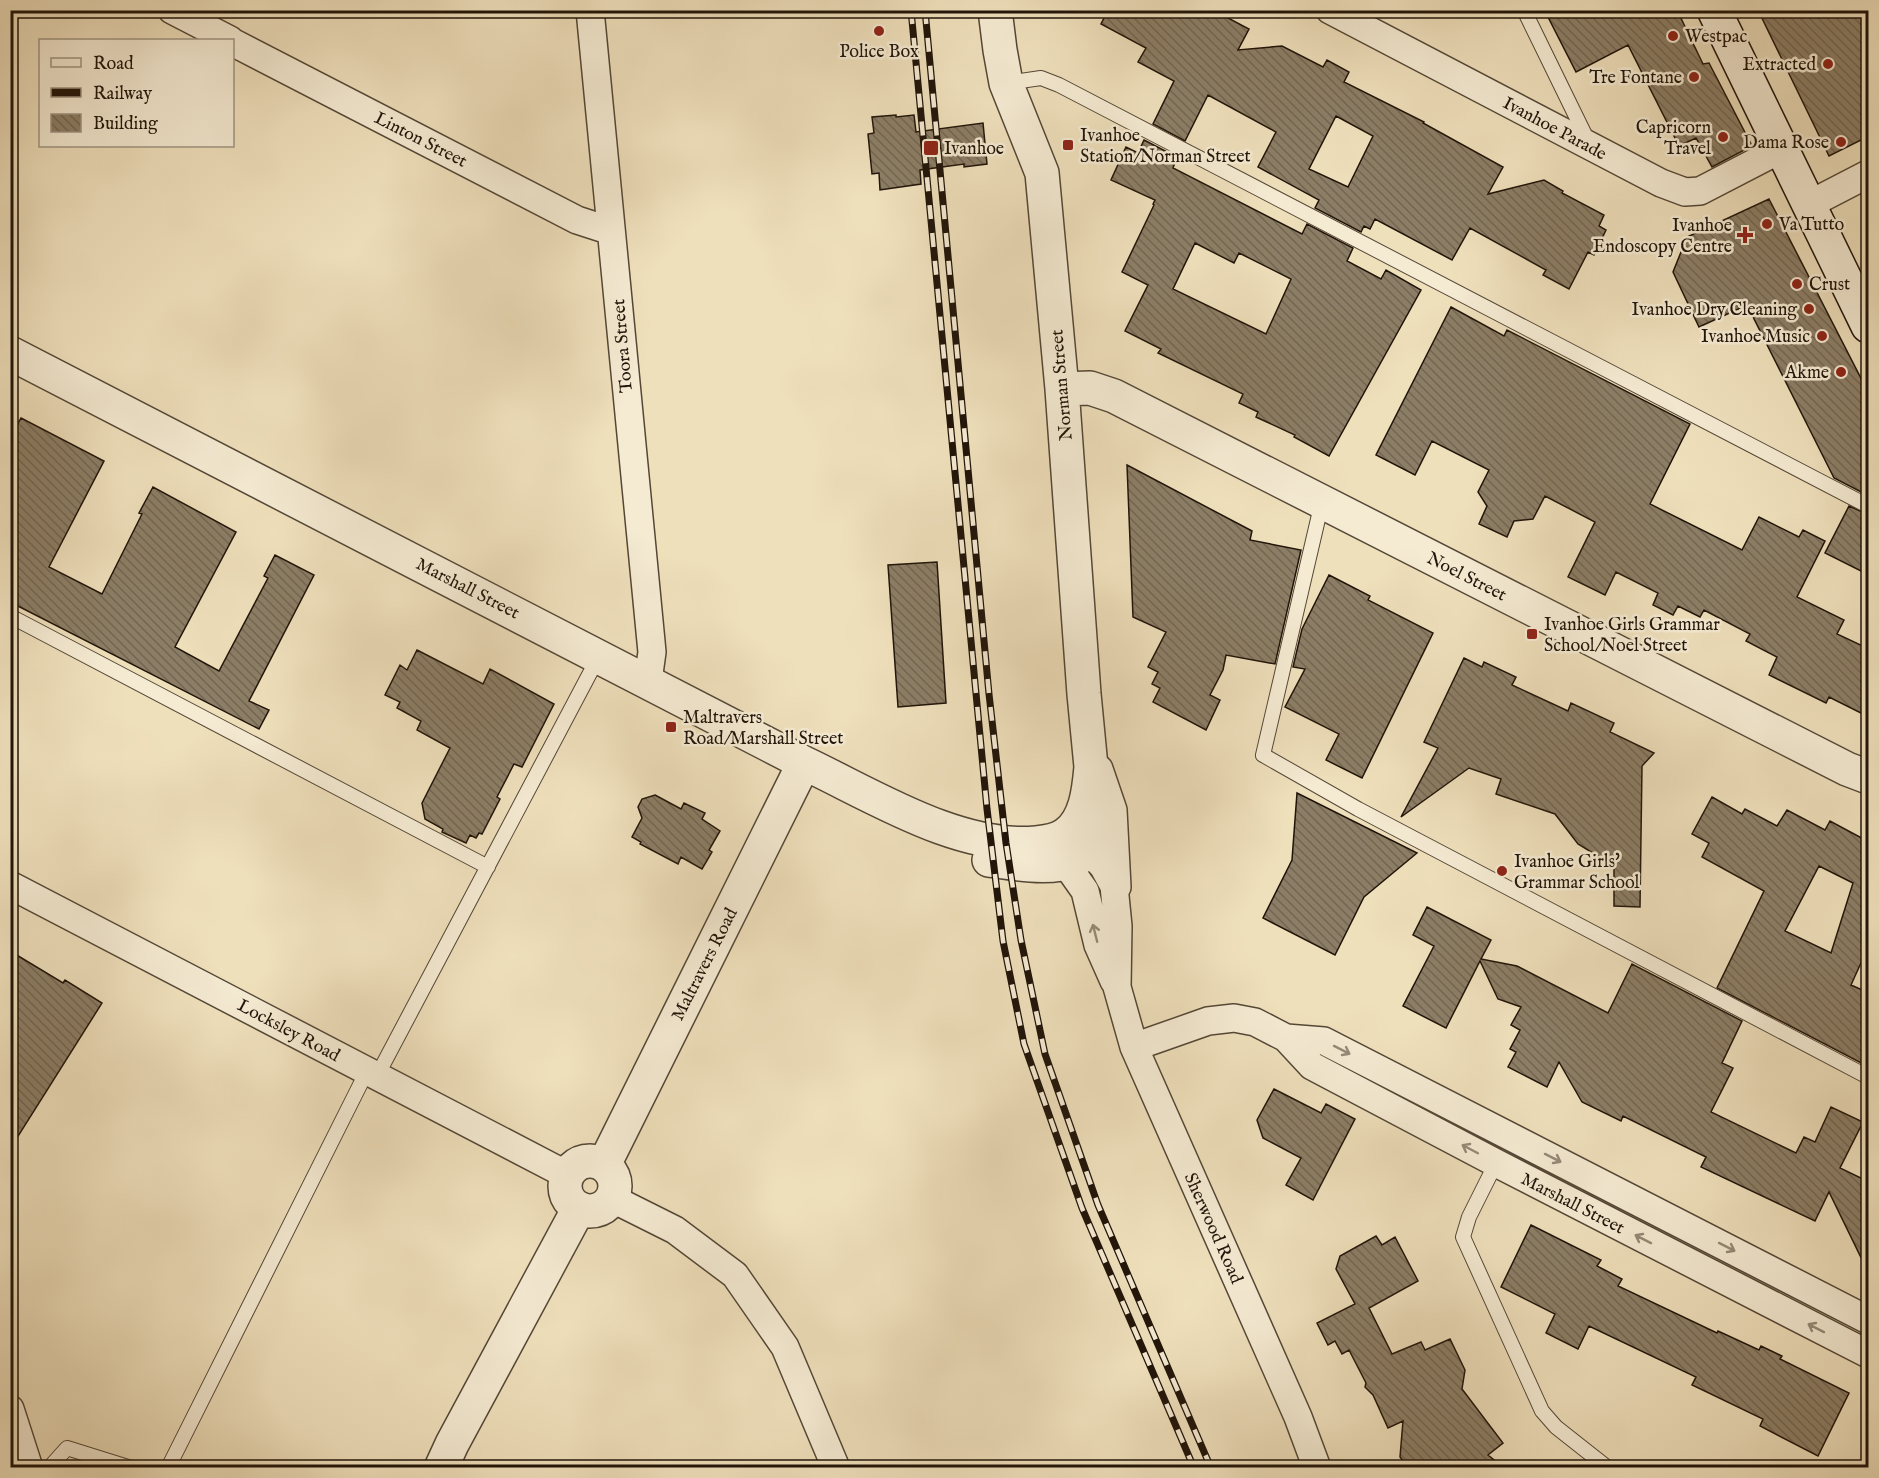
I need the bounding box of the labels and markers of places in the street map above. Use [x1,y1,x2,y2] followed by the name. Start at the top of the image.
[872,24,886,38] marker: Police Box
[1685,26,1748,49] place label: Westpac
[1666,29,1680,43] marker: Westpac
[839,41,919,64] place label: Police Box
[1742,54,1816,77] place label: Extracted
[1821,57,1835,71] marker: Extracted
[1589,67,1682,90] place label: Tre Fontane
[1687,70,1701,84] marker: Tre Fontane
[1636,117,1711,161] place label: Capricorn Travel
[1080,125,1251,169] place label: Ivanhoe Station/Norman Street
[1716,130,1730,144] marker: Capricorn Travel
[1743,132,1829,155] place label: Dama Rose
[1834,135,1848,149] marker: Dama Rose
[944,138,1004,161] place label: Ivanhoe
[1061,138,1075,152] marker: Ivanhoe Station/Norman Street
[922,139,940,157] marker: Ivanhoe
[1778,214,1845,237] place label: Va Tutto
[1593,215,1732,259] place label: Ivanhoe Endoscopy Centre
[1760,217,1774,231] marker: Va Tutto
[1736,226,1754,244] marker: Ivanhoe Endoscopy Centre
[1809,274,1850,297] place label: Crust
[1790,277,1804,291] marker: Crust
[1632,299,1797,322] place label: Ivanhoe Dry Cleaning
[1802,302,1816,316] marker: Ivanhoe Dry Cleaning
[1701,326,1810,349] place label: Ivanhoe Music
[1815,329,1829,343] marker: Ivanhoe Music
[1784,362,1829,385] place label: Akme
[1834,365,1848,379] marker: Akme
[1544,614,1720,658] place label: Ivanhoe Girls Grammar School/Noel Street
[1525,627,1539,641] marker: Ivanhoe Girls Grammar School/Noel Street
[683,707,843,751] place label: Maltravers Road/Marshall Street
[664,720,678,734] marker: Maltravers Road/Marshall Street
[1514,851,1640,895] place label: Ivanhoe Girls' Grammar School
[1495,864,1509,878] marker: Ivanhoe Girls' Grammar School

